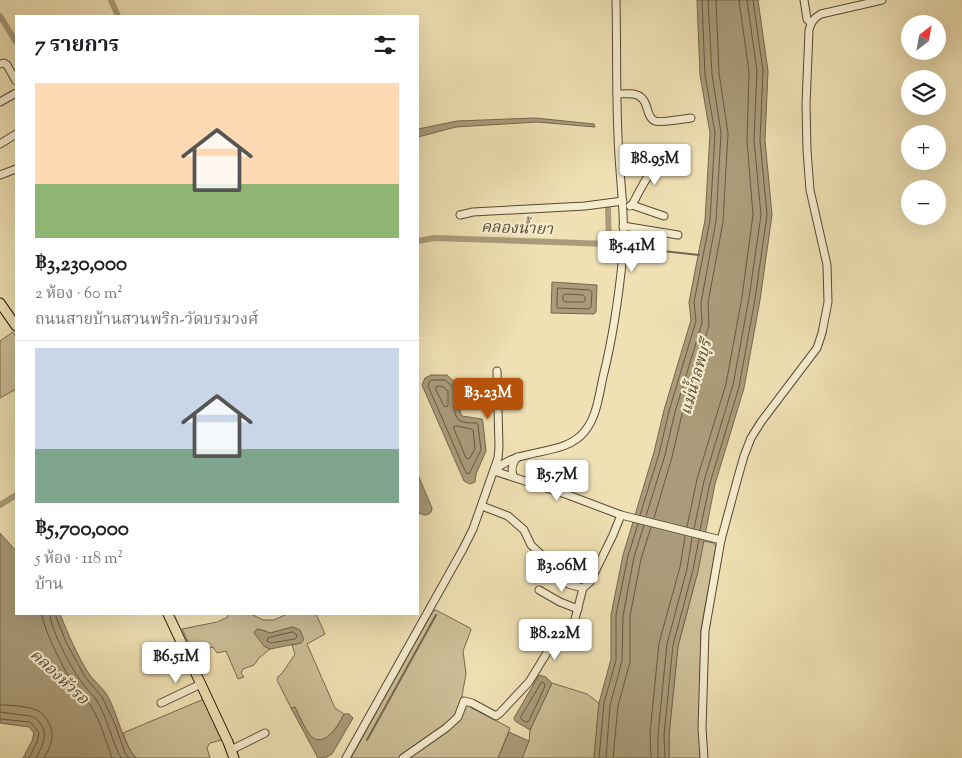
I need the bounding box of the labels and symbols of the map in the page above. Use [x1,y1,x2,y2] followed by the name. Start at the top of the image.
[901,15,946,60] north arrow
[614,144,696,186] pin: ฿8.95M
[480,215,555,242] water label: คลองน้ำยา
[591,230,673,273] pin: ฿5.41M
[674,334,720,418] water label: แม่น้ำลพบุรี
[447,378,529,420] pin: ฿3.23M
[522,460,592,502] pin: ฿5.7M
[521,550,603,593] pin: ฿3.06M
[514,618,596,661] pin: ฿8.22M
[135,642,217,684] pin: ฿6.51M
[24,645,93,711] water label: คลองหัวรอ

